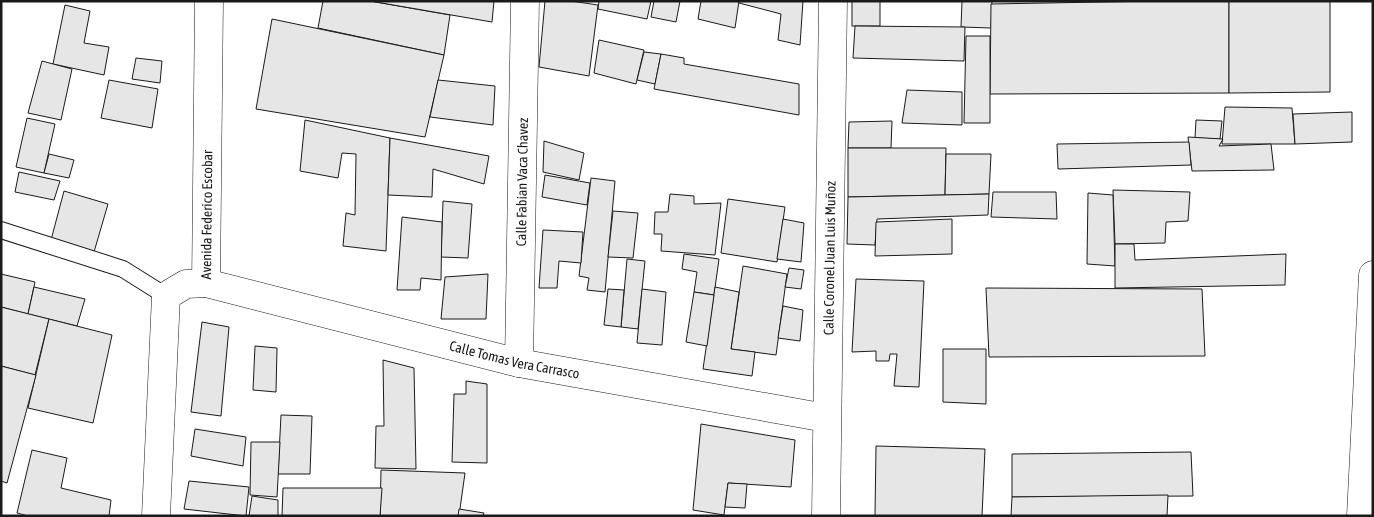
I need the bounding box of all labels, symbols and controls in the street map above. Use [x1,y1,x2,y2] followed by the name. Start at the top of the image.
[513,118,531,246] street label: Calle Fabian Vaca Chavez
[198,149,215,280] street label: Avenida Federico Escobar
[820,181,839,335] street label: Calle Coronel Juan Luis Muñoz
[448,338,581,382] street label: Calle Tomas Vera Carrasco

